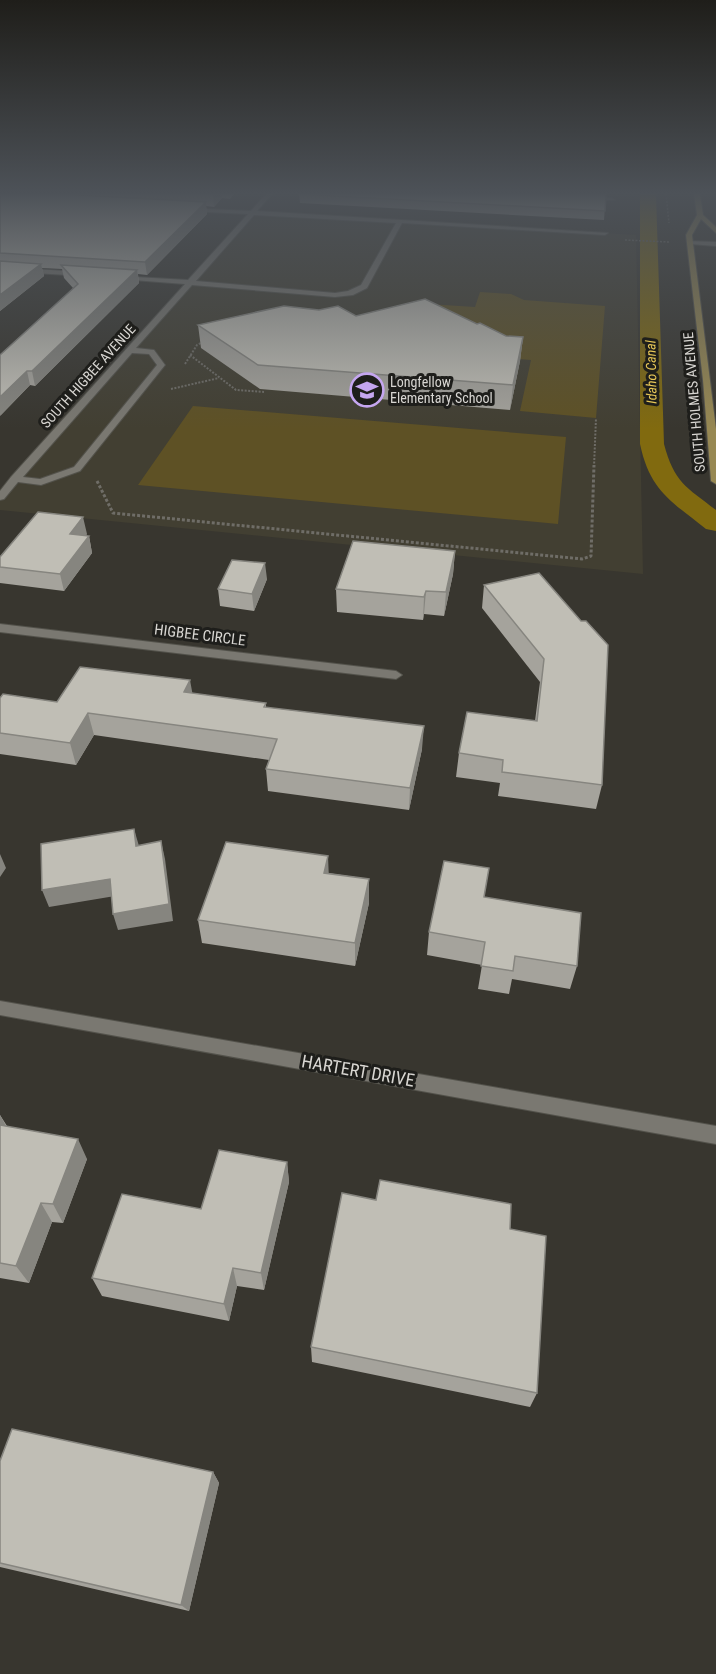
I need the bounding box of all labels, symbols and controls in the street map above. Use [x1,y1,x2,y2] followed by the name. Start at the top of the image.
[37,321,139,431] street label: SOUTH HIGBEE AVENUE
[680,331,708,473] street label: SOUTH HOLMES AVENUE
[642,339,660,404] water label: Idaho Canal
[349,372,385,408] school or university icon: Longfellow Elementary School
[390,374,493,406] place label: Longfellow Elementary School
[153,620,247,650] street label: HIGBEE CIRCLE
[300,1050,416,1091] street label: HARTERT DRIVE

